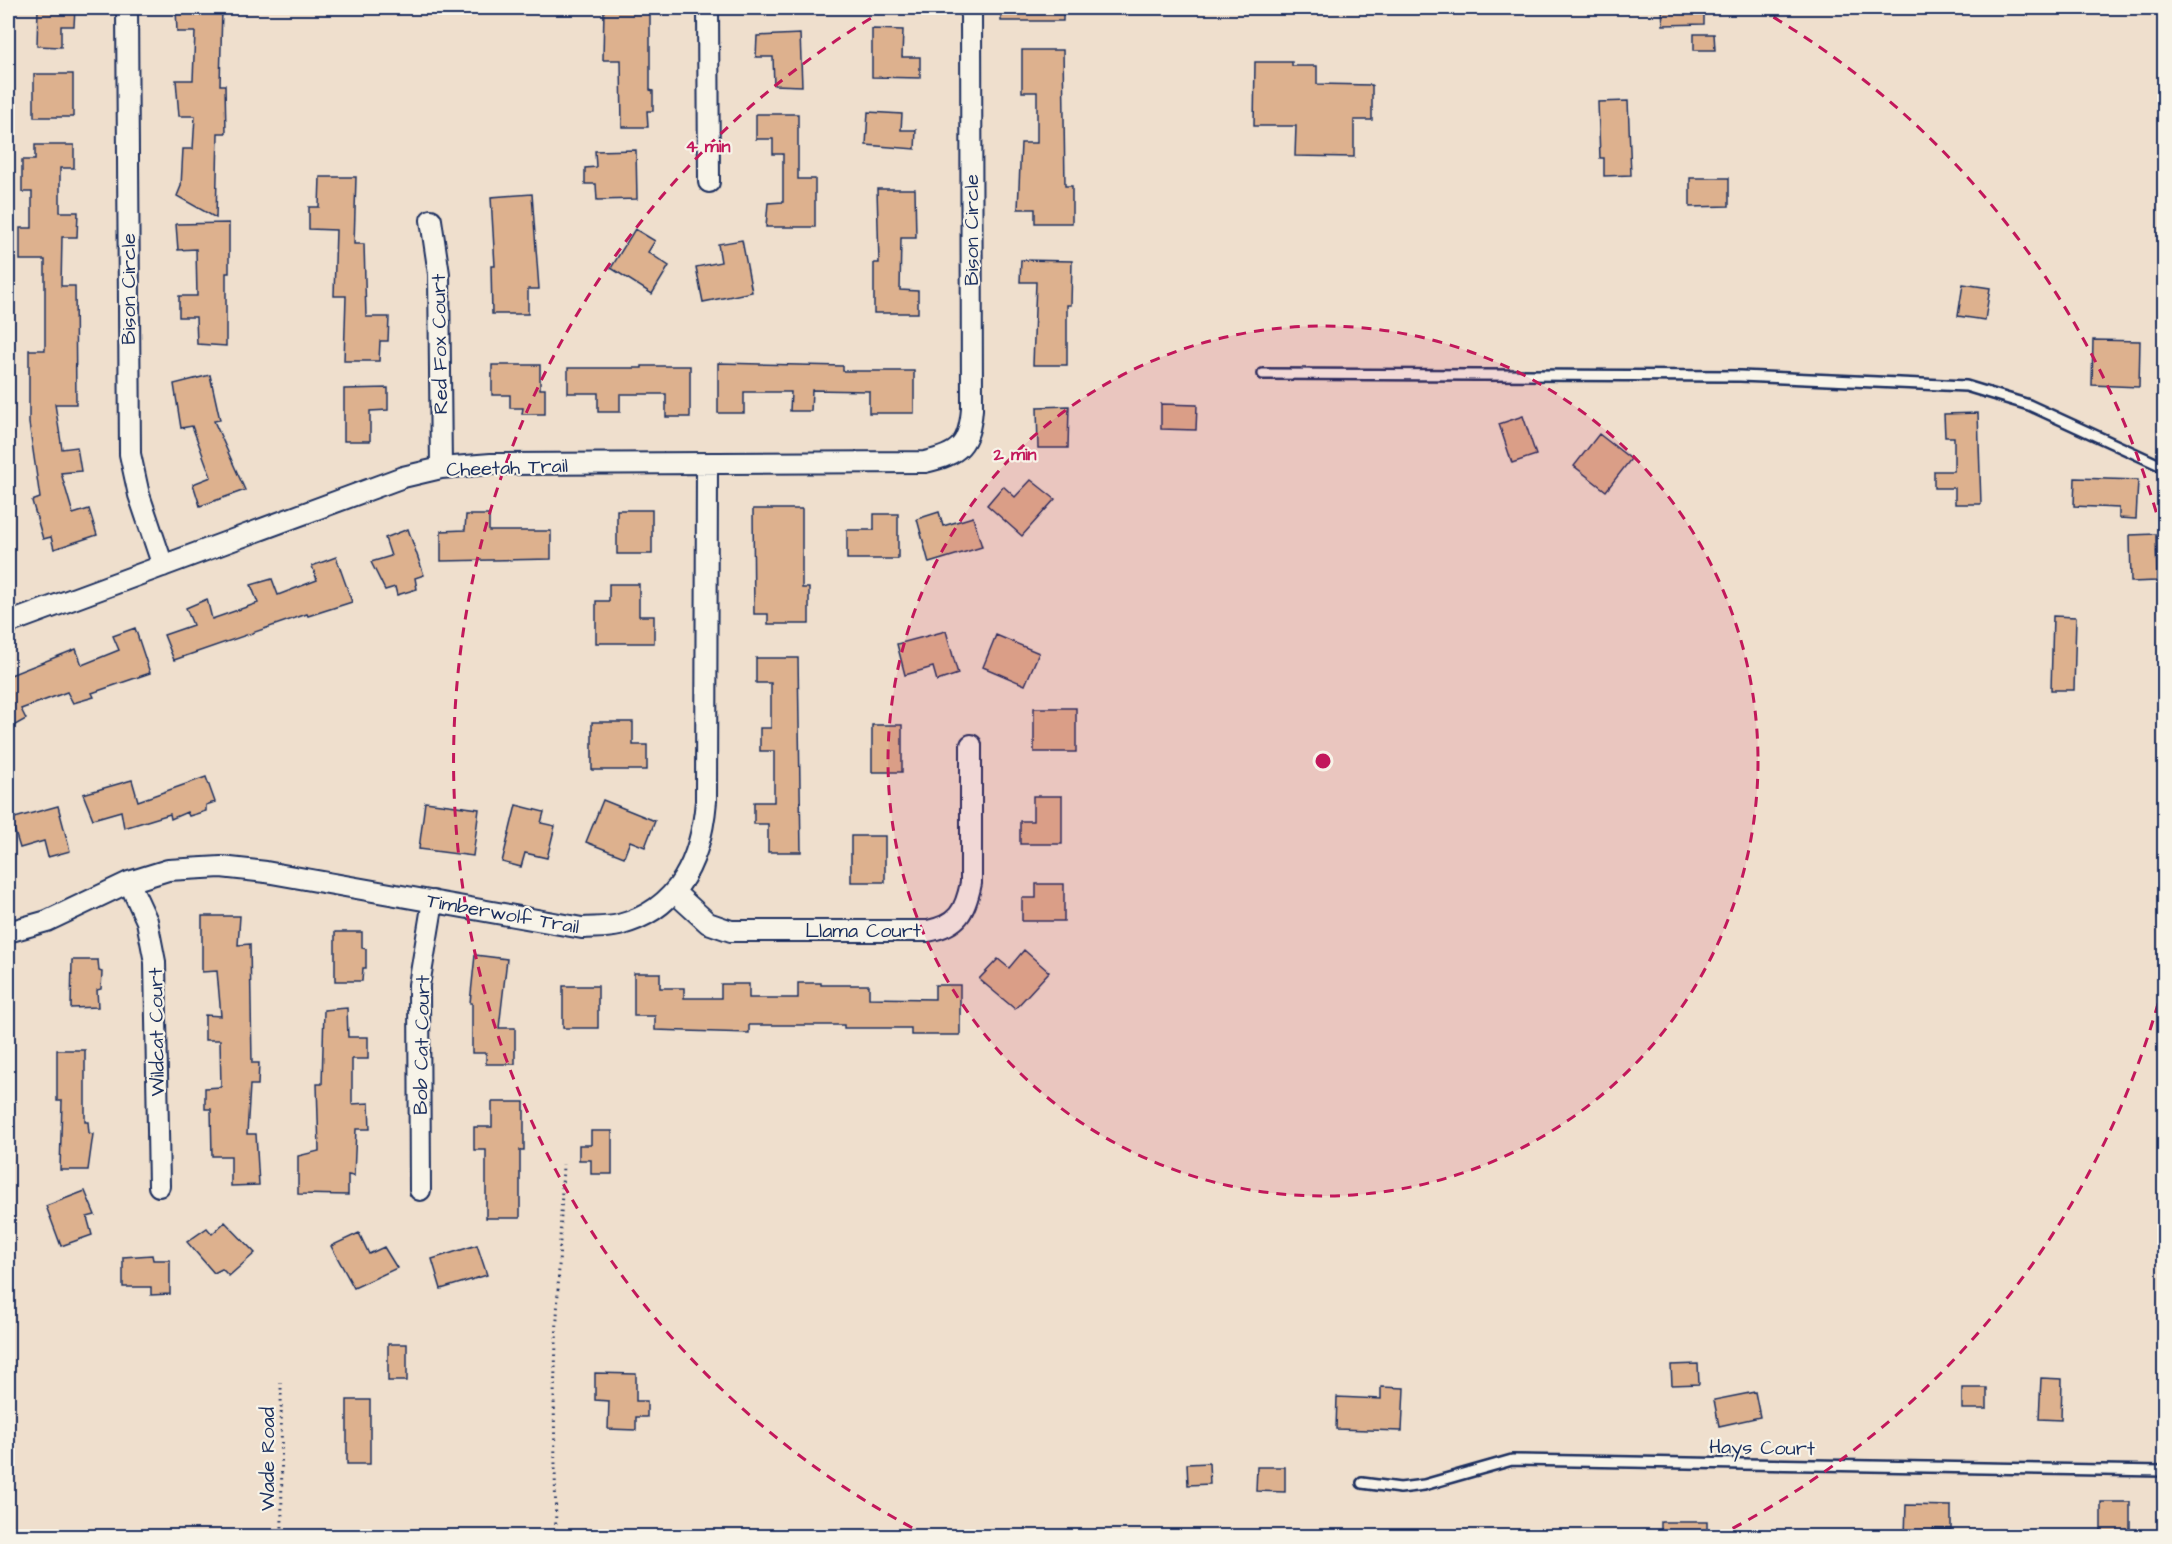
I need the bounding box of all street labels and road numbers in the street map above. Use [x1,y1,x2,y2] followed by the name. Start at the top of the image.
[958,174,986,286] street label: Bison Circle
[115,233,143,345] street label: Bison Circle
[425,273,455,414] street label: Red Fox Court
[446,452,568,484] street label: Cheetah Trail
[424,887,581,941] street label: Timberwolf Trail
[805,917,921,945] street label: Llama Court
[142,967,172,1097] street label: Wildcat Court
[407,975,437,1115] street label: Bob Cat Court
[254,1407,282,1511] street label: Wade Road
[1709,1433,1815,1464] street label: Hays Court

